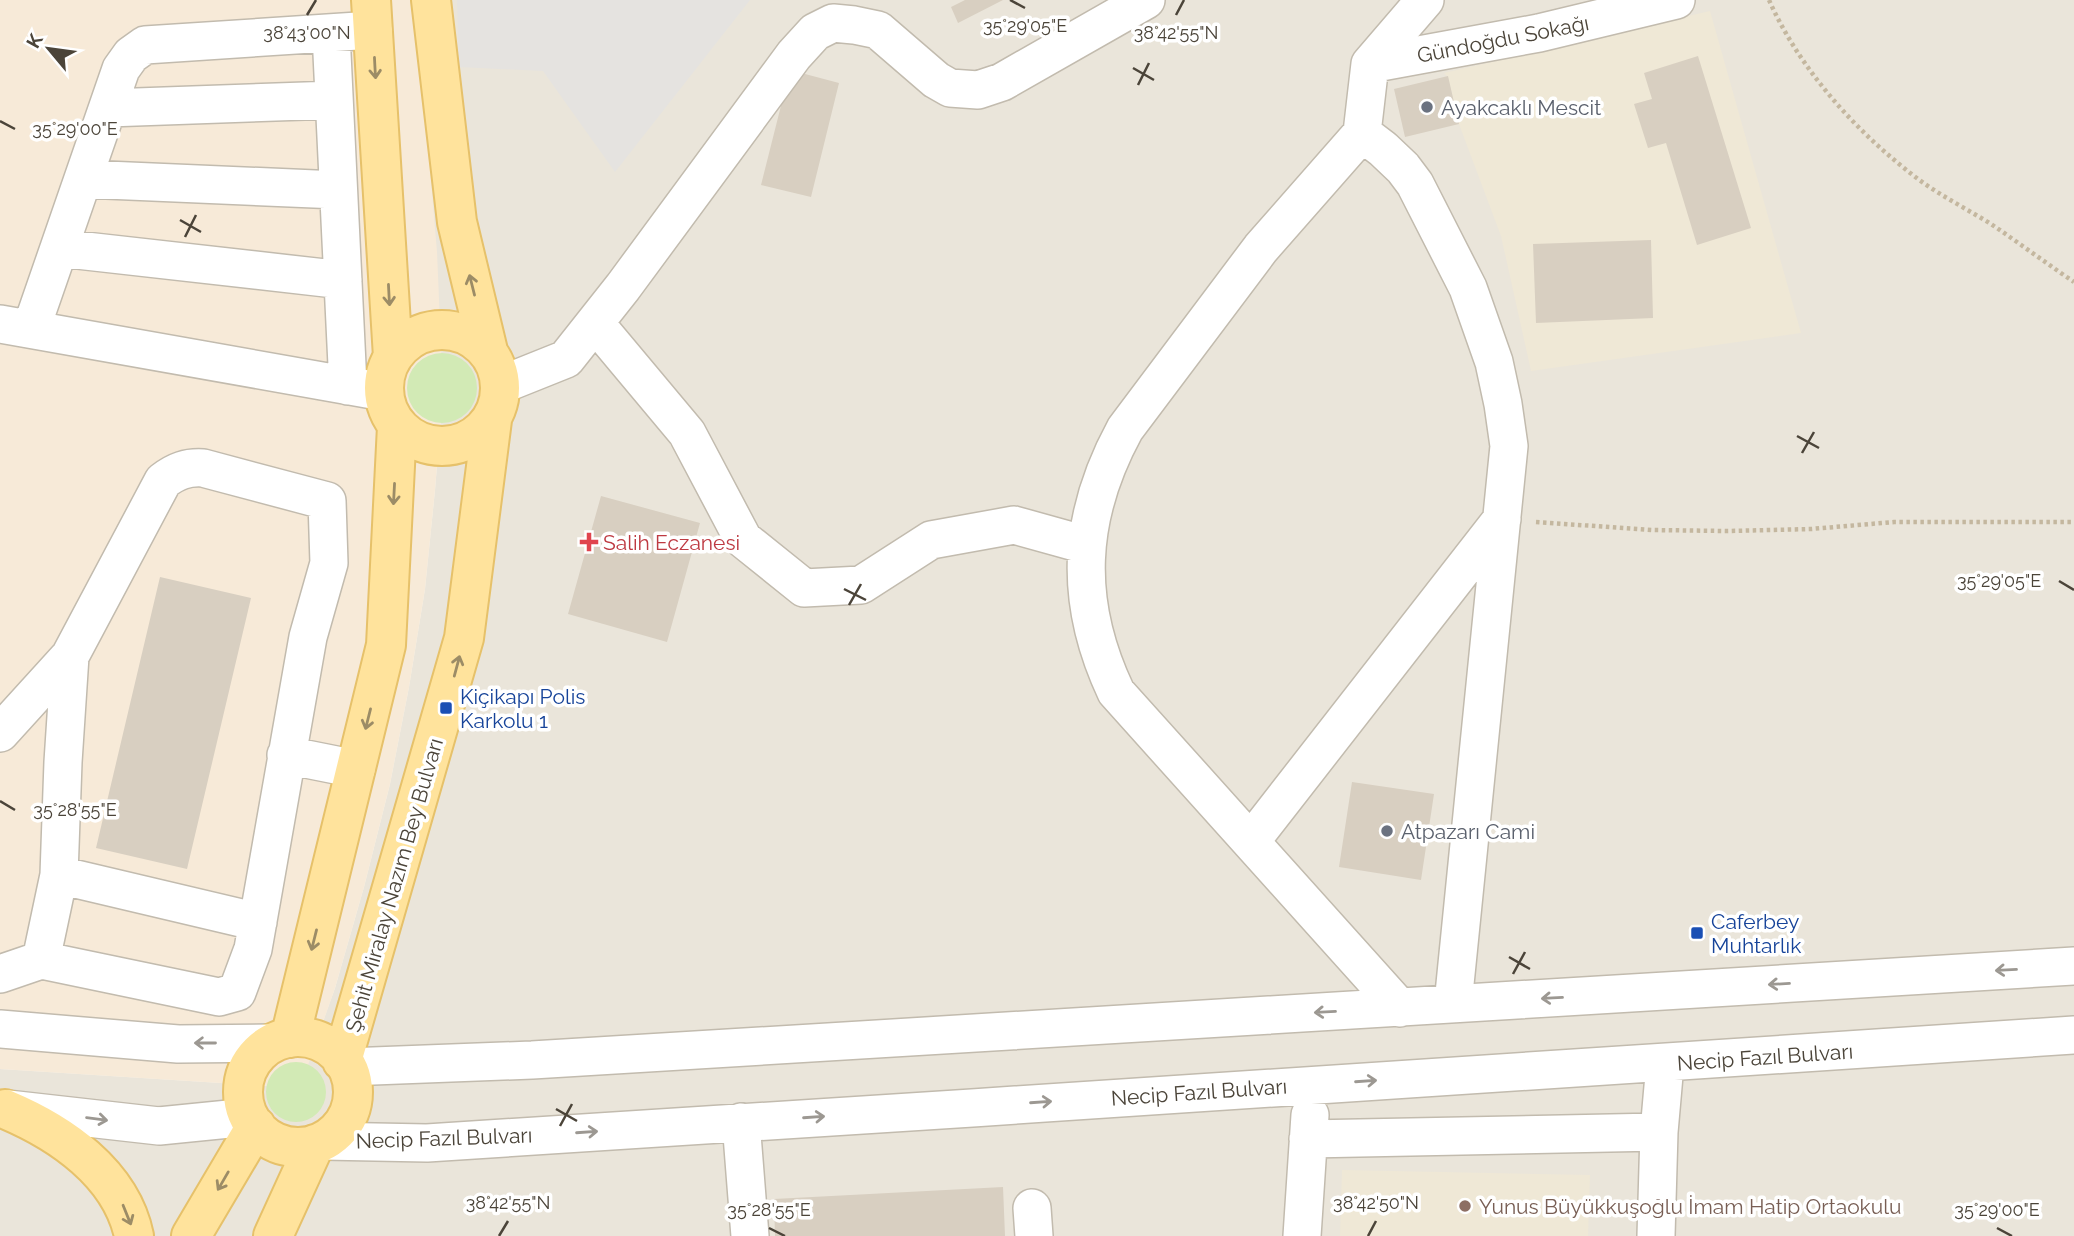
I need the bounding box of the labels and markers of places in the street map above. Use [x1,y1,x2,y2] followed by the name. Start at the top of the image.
[1441,95,1601,120] place label: Ayakcaklı Mescit
[1419,99,1435,115] marker: Ayakcaklı Mescit
[603,530,740,555] place label: Salih Eczanesi
[581,534,597,550] marker: Salih Eczanesi
[460,684,585,733] place label: Kiçikapı Polis Karkolu 1
[438,700,454,716] marker: Kiçikapı Polis Karkolu 1
[1401,819,1535,844] place label: Atpazarı Cami
[1379,823,1395,839] marker: Atpazarı Cami
[1711,909,1801,958] place label: Caferbey Muhtarlık
[1689,925,1705,941] marker: Caferbey Muhtarlık
[1479,1194,1901,1219] place label: Yunus Büyükkuşoğlu İmam Hatip Ortaokulu
[1457,1198,1473,1214] marker: Yunus Büyükkuşoğlu İmam Hatip Ortaokulu

